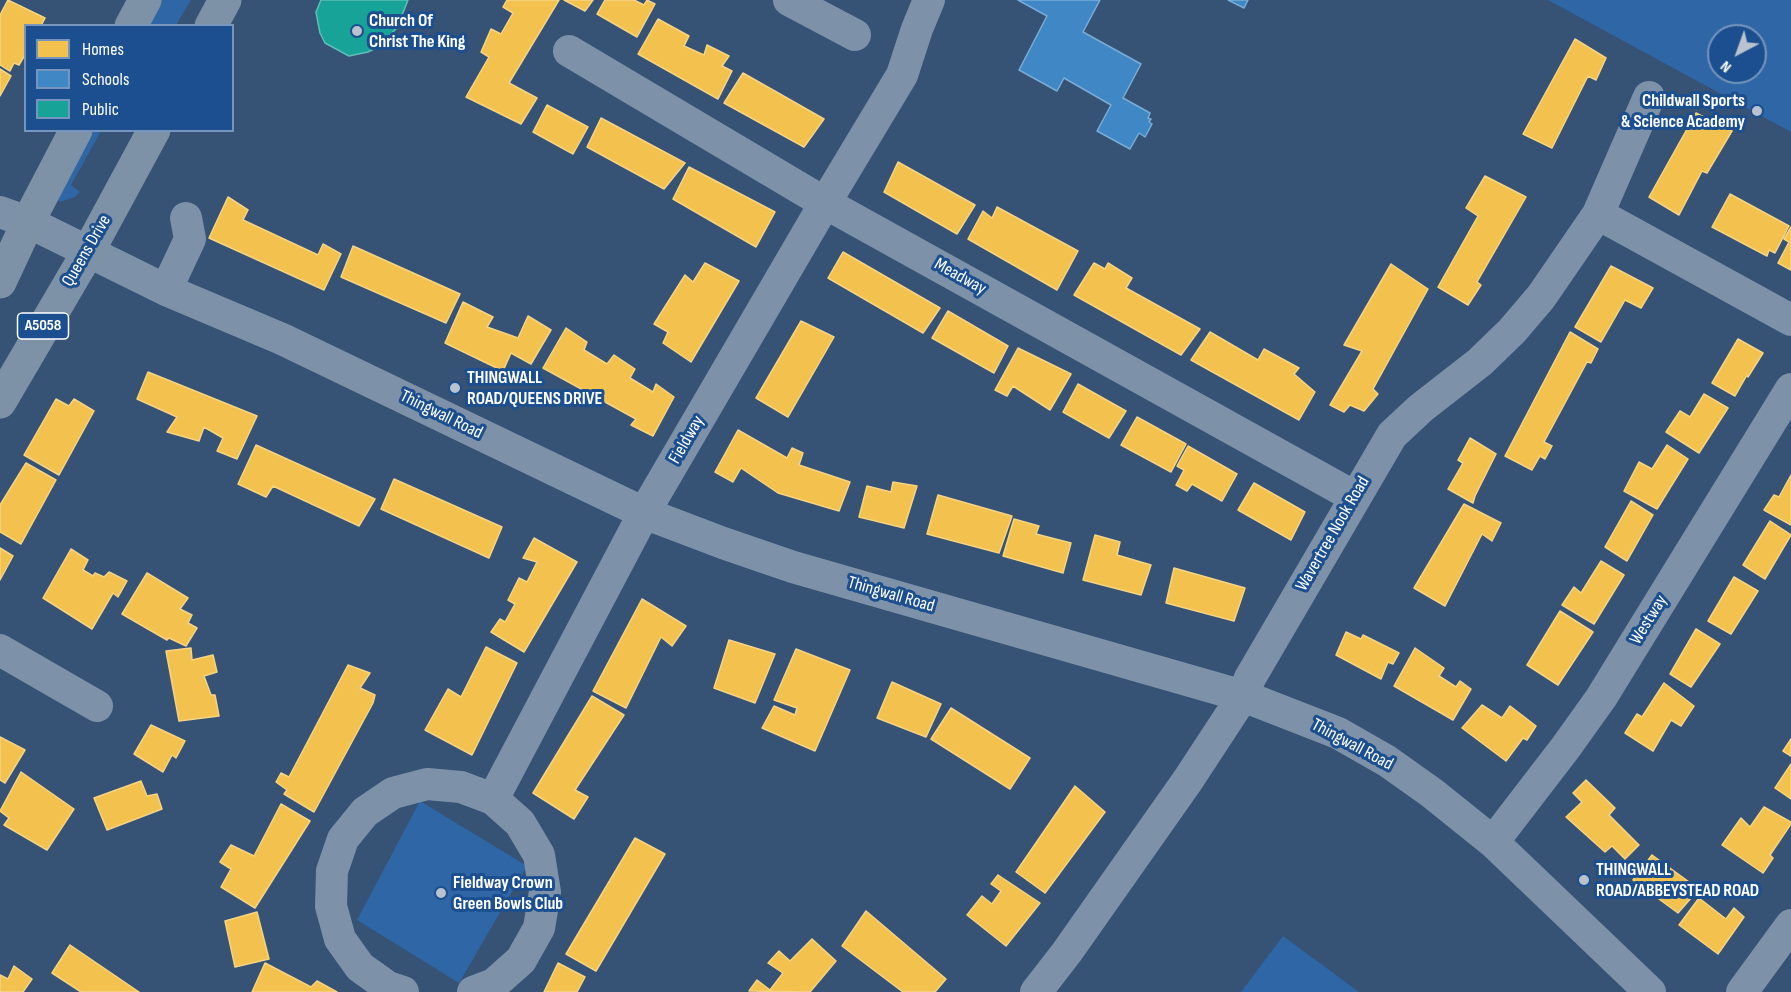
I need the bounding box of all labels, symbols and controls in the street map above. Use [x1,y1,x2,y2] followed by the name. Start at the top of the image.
[369,10,465,52] place label: Church Of Christ The King
[24,24,234,132] legend
[350,24,364,38] marker: Church Of Christ The King
[1707,24,1767,84] north arrow
[82,39,124,60] text: Homes
[1717,56,1736,76] text: N
[82,69,129,90] text: Schools
[1621,90,1745,132] place label: Childwall Sports & Science Academy
[82,99,119,120] text: Public
[1750,104,1764,118] marker: Childwall Sports & Science Academy
[58,211,116,291] street label: Queens Drive
[930,254,990,300] street label: Meadway
[18,313,68,339] road number: A5058
[467,367,602,410] place label: THINGWALL ROAD/QUEENS DRIVE
[448,381,462,395] marker: THINGWALL ROAD/QUEENS DRIVE
[396,386,486,444] street label: Thingwall Road
[665,412,709,468] street label: Fieldway
[1291,473,1375,595] street label: Wavertree Nook Road
[845,572,937,618] street label: Thingwall Road
[1625,591,1673,649] street label: Westway
[1308,715,1396,775] street label: Thingwall Road
[1596,859,1759,902] place label: THINGWALL ROAD/ABBEYSTEAD ROAD
[453,872,563,914] place label: Fieldway Crown Green Bowls Club
[1577,873,1591,887] marker: THINGWALL ROAD/ABBEYSTEAD ROAD
[434,886,448,900] marker: Fieldway Crown Green Bowls Club

